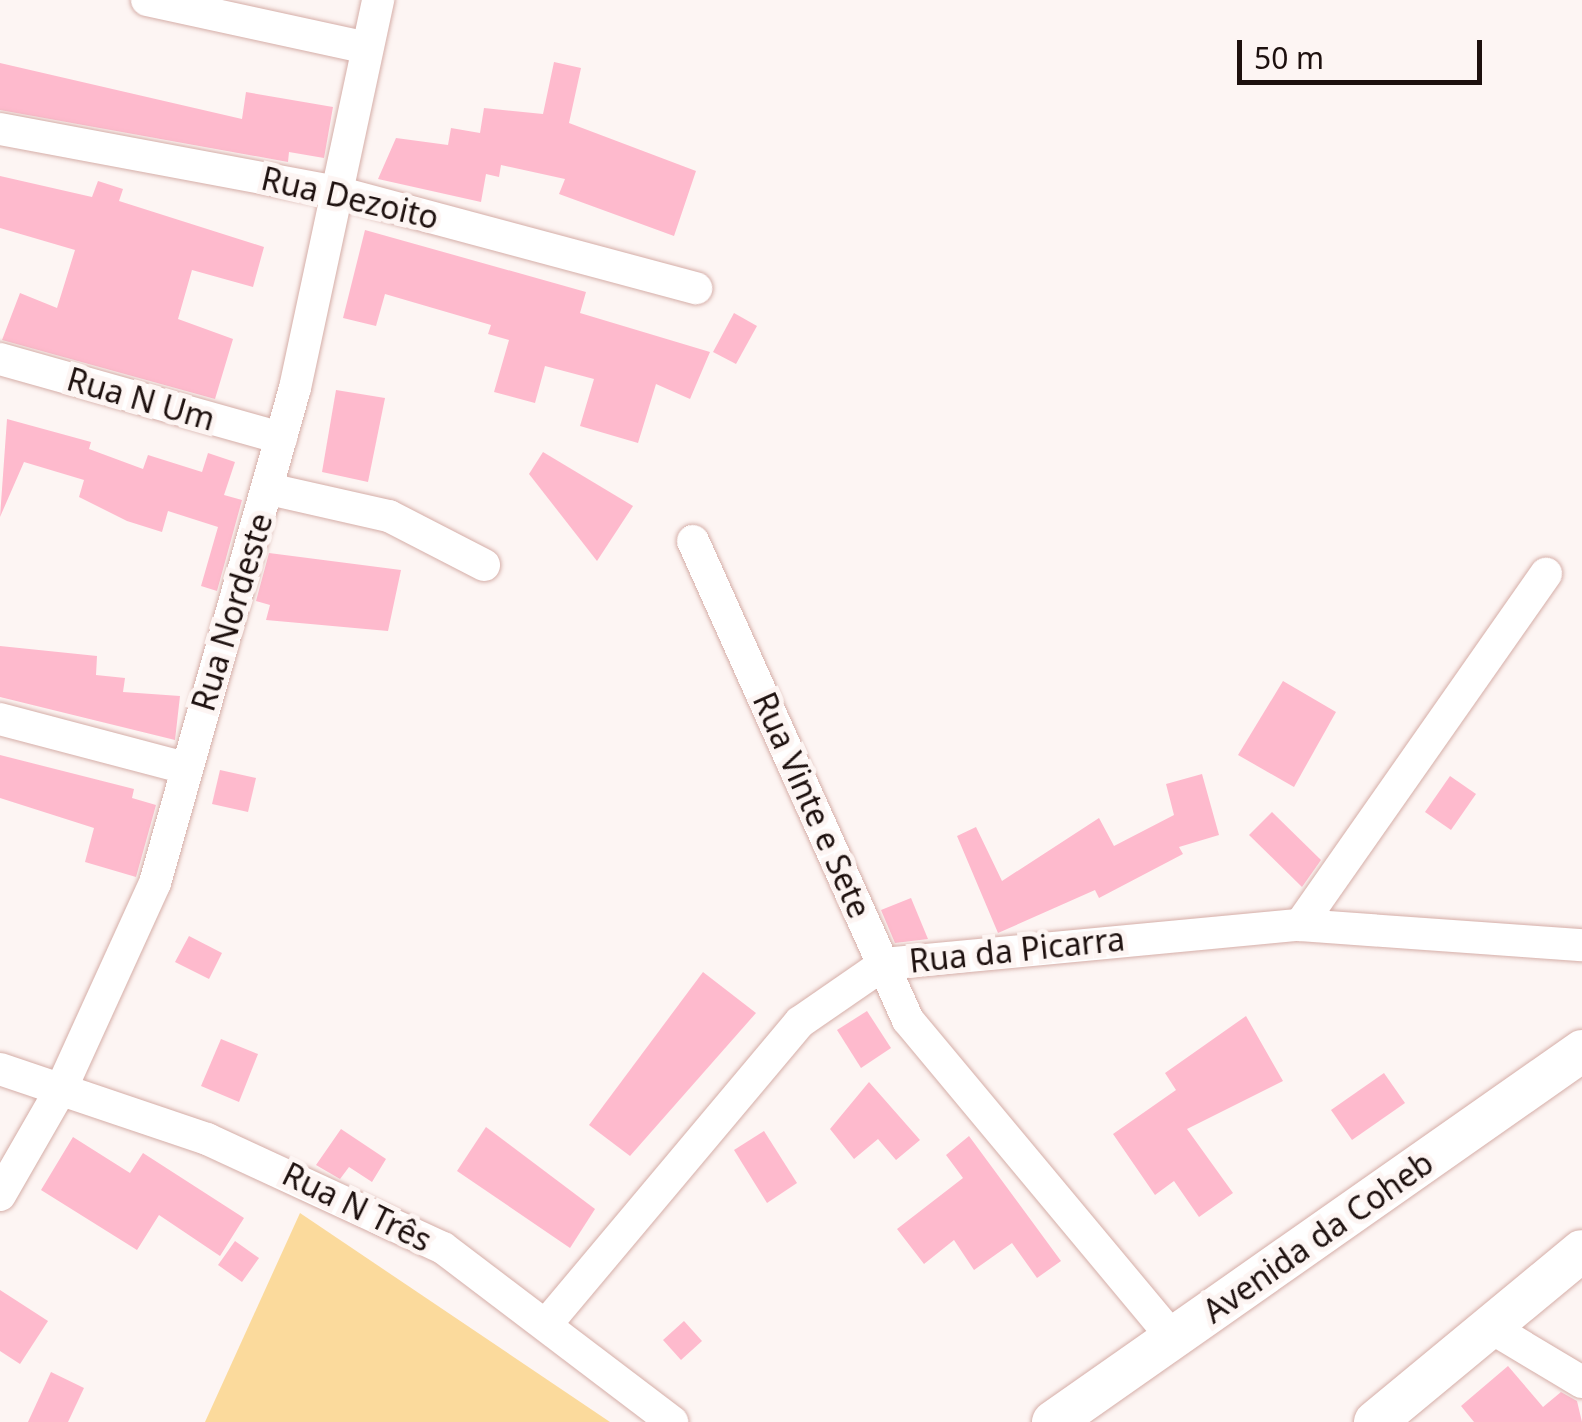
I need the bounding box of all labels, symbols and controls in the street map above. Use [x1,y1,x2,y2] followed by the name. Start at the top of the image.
[1242,20,1487,82] scale bar
[1254,37,1324,78] text: 50 m
[258,159,442,237] street label: Rua Dezoito
[63,360,219,438] street label: Rua N Um
[184,508,280,716] street label: Rua Nordeste
[745,686,879,924] street label: Rua Vinte e Sete
[907,920,1127,980] street label: Rua da Picarra
[1196,1143,1440,1331] street label: Avenida da Coheb
[276,1155,438,1259] street label: Rua N Três

